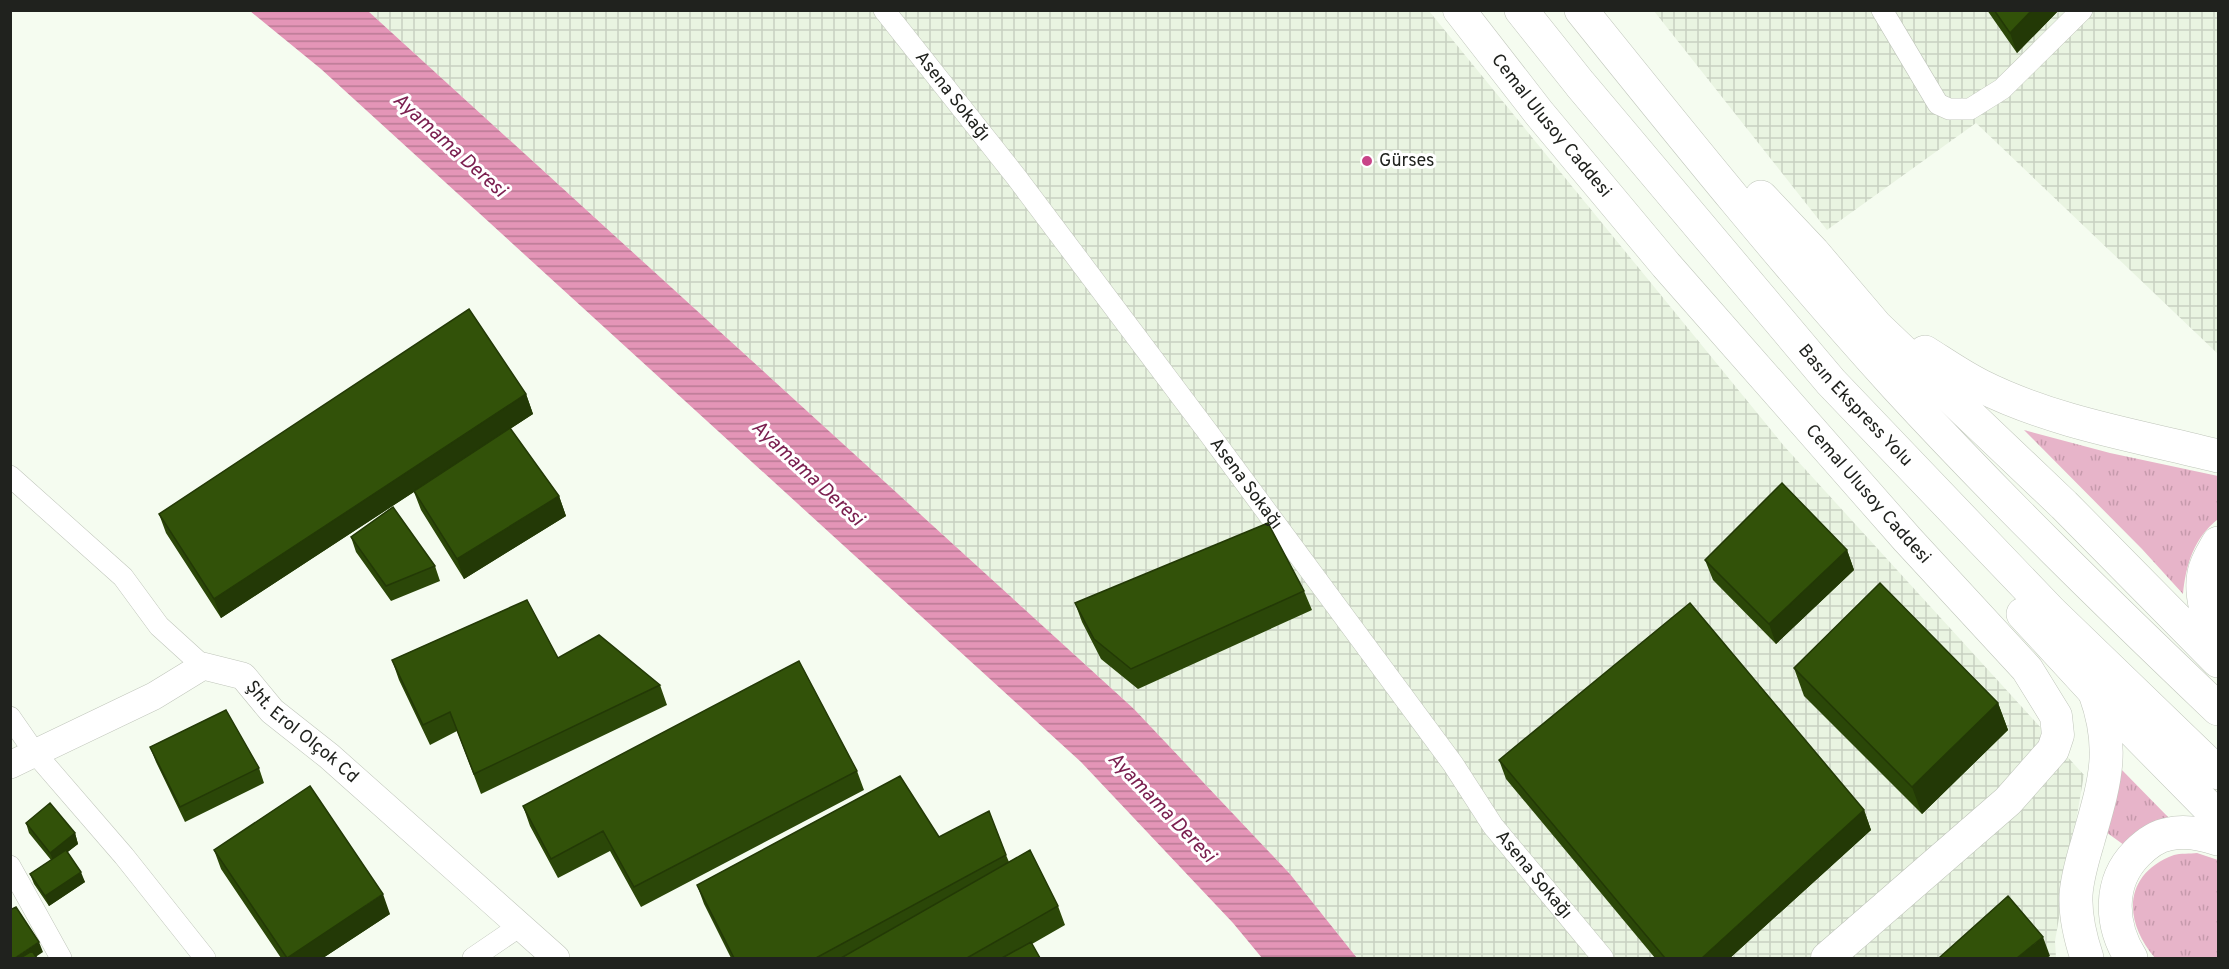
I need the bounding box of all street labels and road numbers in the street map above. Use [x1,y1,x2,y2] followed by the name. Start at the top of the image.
[910,47,995,146] street label: Asena Sokağı
[1486,49,1616,202] street label: Cemal Ulusoy Caddesi
[1793,340,1918,472] street label: Basın Ekspress Yolu
[1800,420,1936,569] street label: Cemal Ulusoy Caddesi
[1204,433,1287,534] street label: Asena Sokağı
[240,676,363,788] street label: Şht. Erol Olçok Cd
[1490,826,1577,924] street label: Asena Sokağı

